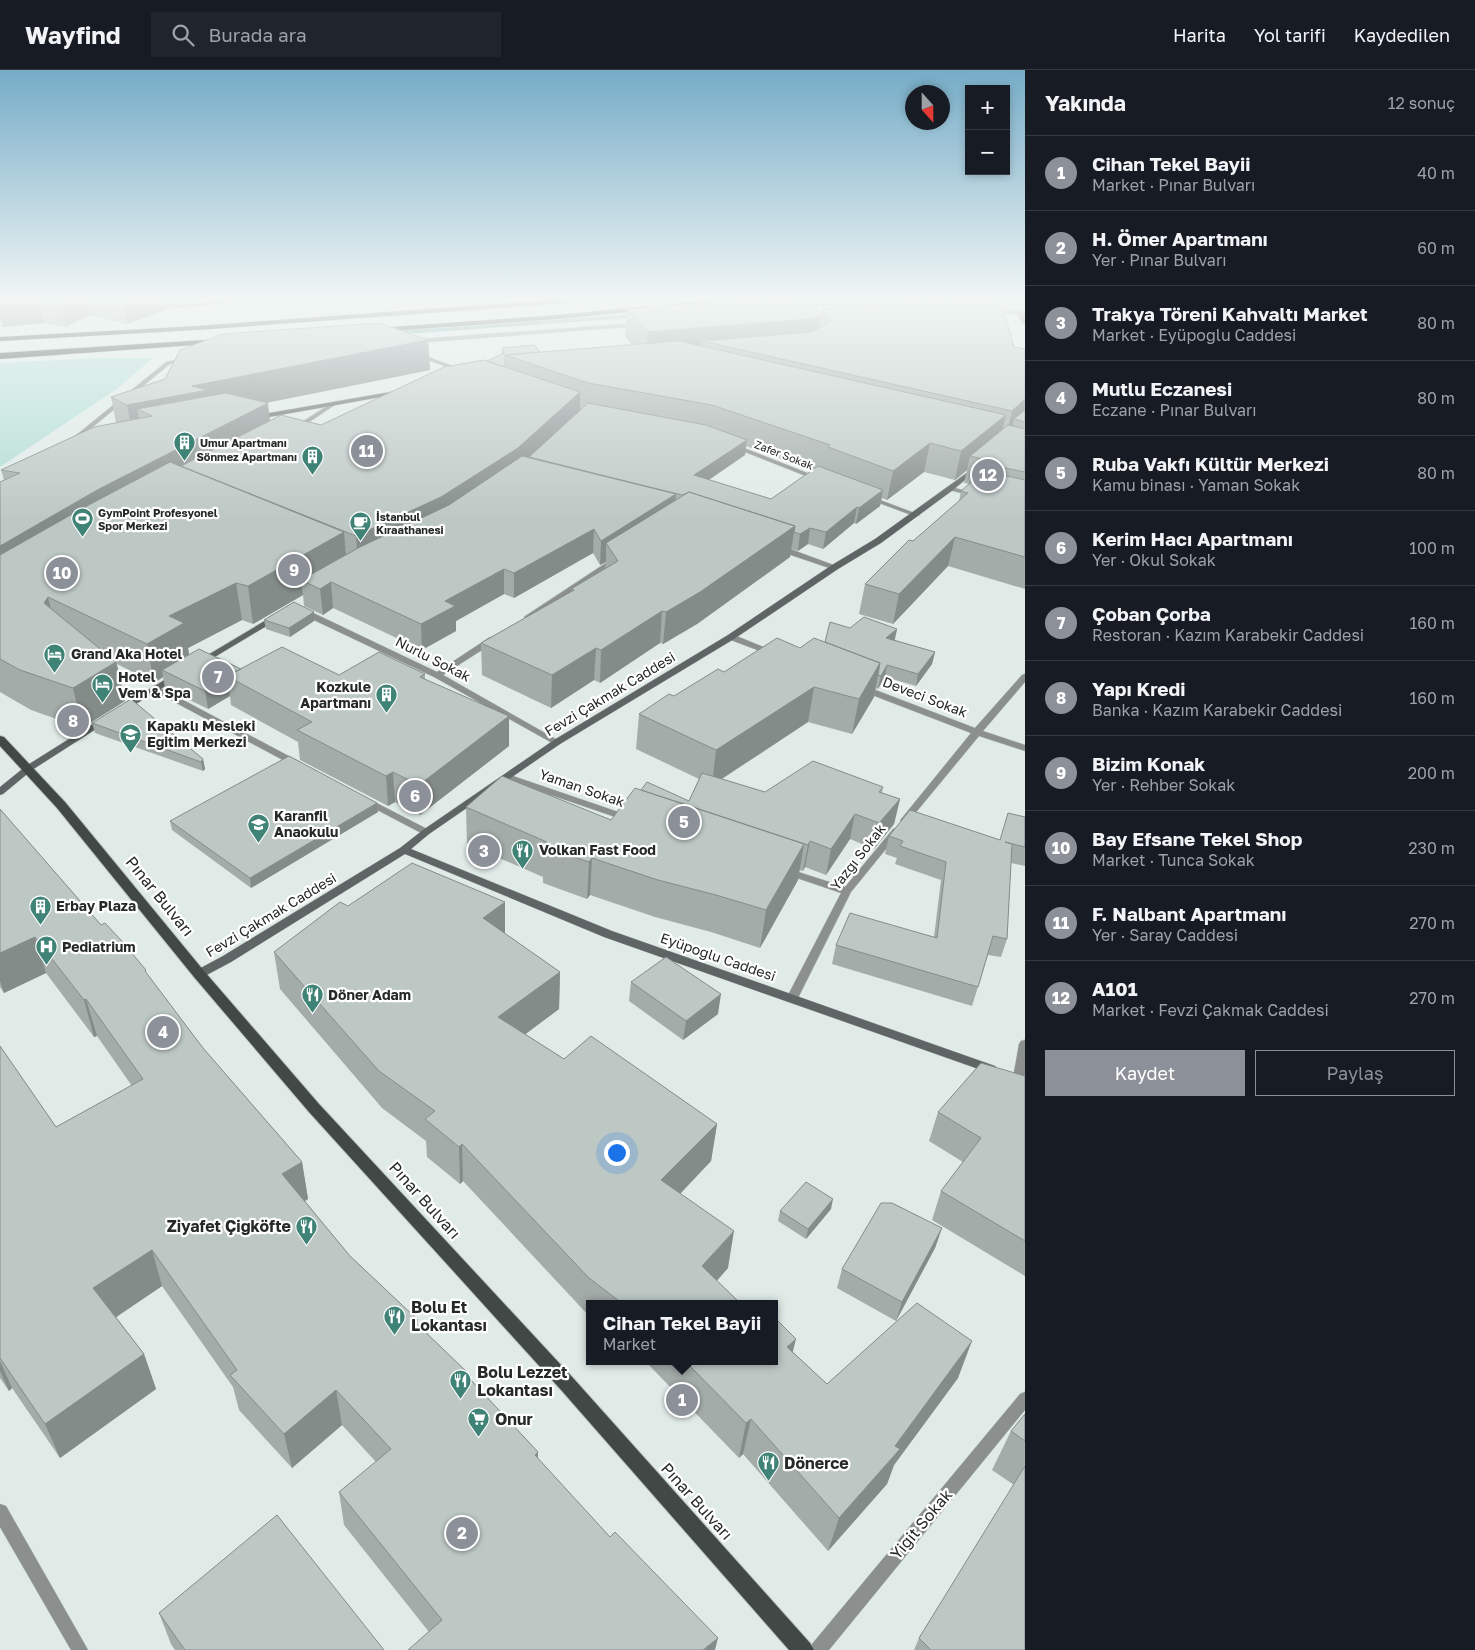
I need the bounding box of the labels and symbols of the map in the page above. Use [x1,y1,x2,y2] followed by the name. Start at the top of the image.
[905,85,950,130] north arrow
[172,431,196,462] building icon: Umur Apartmanı
[351,432,383,470] pin: 11
[200,436,287,449] place label: Umur Apartmanı
[753,437,816,472] street label: Zafer Sokak
[301,445,325,476] building icon: Sönmez Apartmanı
[196,450,297,463] place label: Sönmez Apartmanı
[972,456,1004,494] pin: 12
[98,506,218,532] place label: GymPoint Profesyonel Spor Merkezi
[70,507,94,538] sports icon: GymPoint Profesyonel Spor Merkezi
[376,510,444,536] place label: İstanbul Kıraathanesi
[348,511,372,542] cafe icon: İstanbul Kıraathanesi
[278,551,310,589] pin: 9
[46,554,78,592] pin: 10
[393,632,474,685] street label: Nurlu Sokak
[43,642,67,673] hotel icon: Grand Aka Hotel
[71,645,183,662] place label: Grand Aka Hotel
[541,648,678,739] street label: Fevzi Çakmak Caddesi
[202,658,234,696] pin: 7
[118,668,191,701] place label: Hotel Vem & Spa
[90,673,114,704] hotel icon: Hotel Vem & Spa
[881,673,970,720] street label: Deveci Sokak
[300,678,371,711] place label: Kozkule Apartmanı
[375,683,399,714] building icon: Kozkule Apartmanı
[57,702,89,740] pin: 8
[147,717,256,750] place label: Kapaklı Mesleki Eğitim Merkezi
[119,722,143,753] school or university icon: Kapaklı Mesleki Eğitim Merkezi
[537,765,627,810] street label: Yaman Sokak
[399,777,431,815] pin: 6
[668,803,700,841] pin: 5
[274,807,338,840] place label: Karanfil Anaokulu
[246,812,270,843] school or university icon: Karanfil Anaokulu
[826,820,889,893] street label: Yazgı Sokak
[468,832,500,870] pin: 3
[511,838,535,869] restaurant icon: Volkan Fast Food
[539,841,656,858] place label: Volkan Fast Food
[122,852,198,940] street label: Pınar Bulvarı
[202,869,339,960] street label: Fevzi Çakmak Caddesi
[28,894,52,925] building icon: Erbay Plaza
[56,897,136,914] place label: Erbay Plaza
[658,929,778,984] street label: Eyüpoğlu Caddesi
[34,935,58,966] hospital icon: Pediatrium
[62,938,136,955] place label: Pediatrium
[300,983,324,1014] restaurant icon: Döner Adam
[328,986,411,1003] place label: Döner Adam
[147,1013,179,1051] pin: 4
[604,1140,630,1166] your location
[385,1157,465,1243] street label: Pınar Bulvarı
[295,1214,319,1245] restaurant icon: Ziyafet Çiğköfte
[167,1216,291,1236] place label: Ziyafet Çiğköfte
[411,1297,487,1335] place label: Bolu Et Lokantası
[383,1304,407,1335] restaurant icon: Bolu Et Lokantası
[477,1362,567,1400] place label: Bolu Lezzet Lokantası
[449,1369,473,1400] restaurant icon: Bolu Lezzet Lokantası
[666,1381,698,1419] pin: 1
[467,1407,491,1438] supermarket icon: Onur
[495,1409,533,1429] place label: Onur
[756,1451,780,1482] restaurant icon: Dönerce
[784,1453,849,1473] place label: Dönerce
[657,1458,737,1544] street label: Pınar Bulvarı
[886,1485,956,1563] street label: Yiğit Sokak
[446,1514,478,1552] pin: 2

